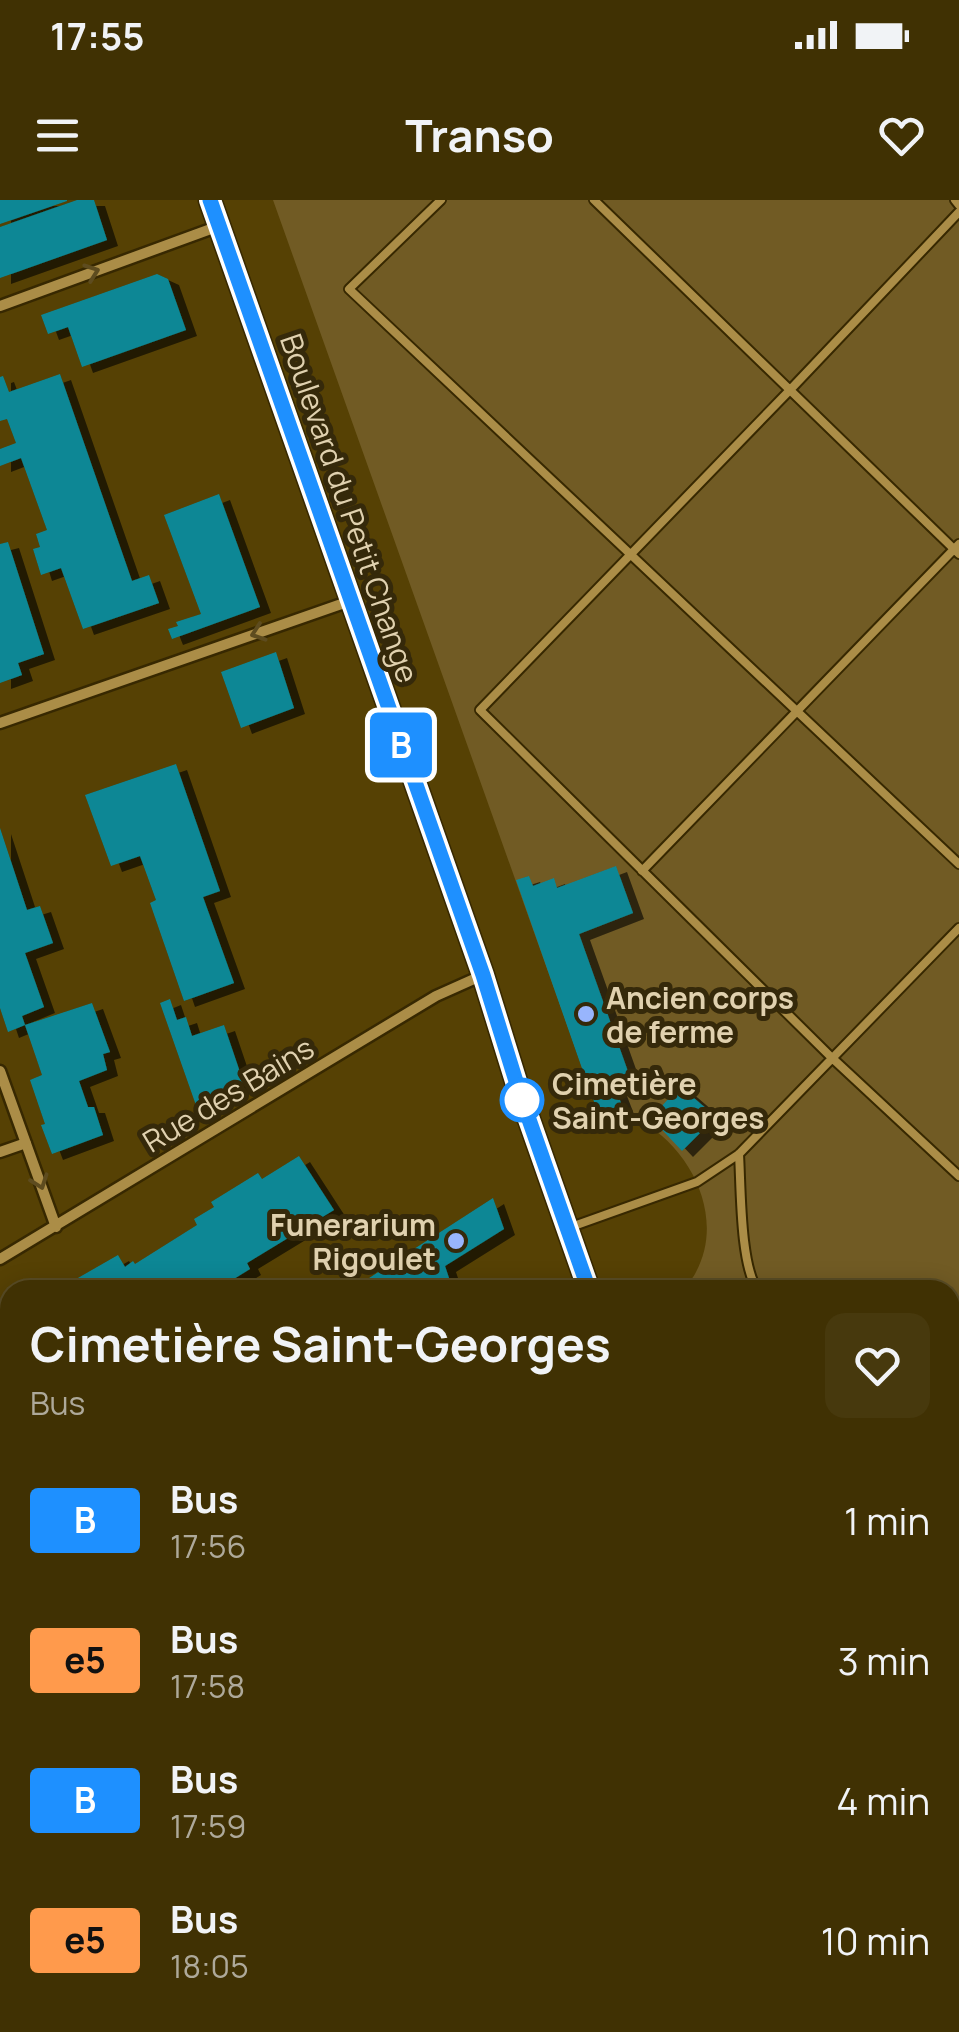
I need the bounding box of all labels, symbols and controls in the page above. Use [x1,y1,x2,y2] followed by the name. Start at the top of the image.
[50,9,144,61] text: 17:55
[405,104,554,166] text: Transo
[30,108,85,163] icon: menu
[874,108,929,163] icon: heart
[82,263,99,284] one-way arrow
[271,328,429,688] street label: Boulevard du Petit Change
[250,621,267,642] one-way arrow
[368,712,434,778] line badge: B
[390,721,412,769] text: B
[606,977,794,1052] place label: Ancien corps de ferme
[575,1003,597,1025] marker: Ancien corps de ferme
[135,1027,321,1161] street label: Rue des Bains
[552,1063,765,1138] place label: Cimetière Saint-Georges
[501,1079,543,1121] marker: Cimetière Saint-Georges
[28,1172,49,1189] one-way arrow
[270,1204,436,1279] place label: Funerarium Rigoulet
[445,1230,467,1252] marker: Funerarium Rigoulet
[30,1311,611,1376] text: Cimetière Saint-Georges
[825,1313,930,1418] button: heart
[30,1381,85,1425] text: Bus
[170,1472,238,1524] text: Bus
[844,1494,930,1546] text: 1 min
[74,1496,96,1544] text: B
[170,1524,246,1568] text: 17:56
[170,1612,238,1664] text: Bus
[838,1634,930,1686] text: 3 min
[64,1636,106,1684] text: e5
[170,1664,245,1708] text: 17:58
[170,1752,238,1804] text: Bus
[836,1774,930,1826] text: 4 min
[74,1776,96,1824] text: B
[170,1804,246,1848] text: 17:59
[170,1892,238,1944] text: Bus
[821,1914,930,1966] text: 10 min
[64,1916,106,1964] text: e5
[170,1944,249,1988] text: 18:05

